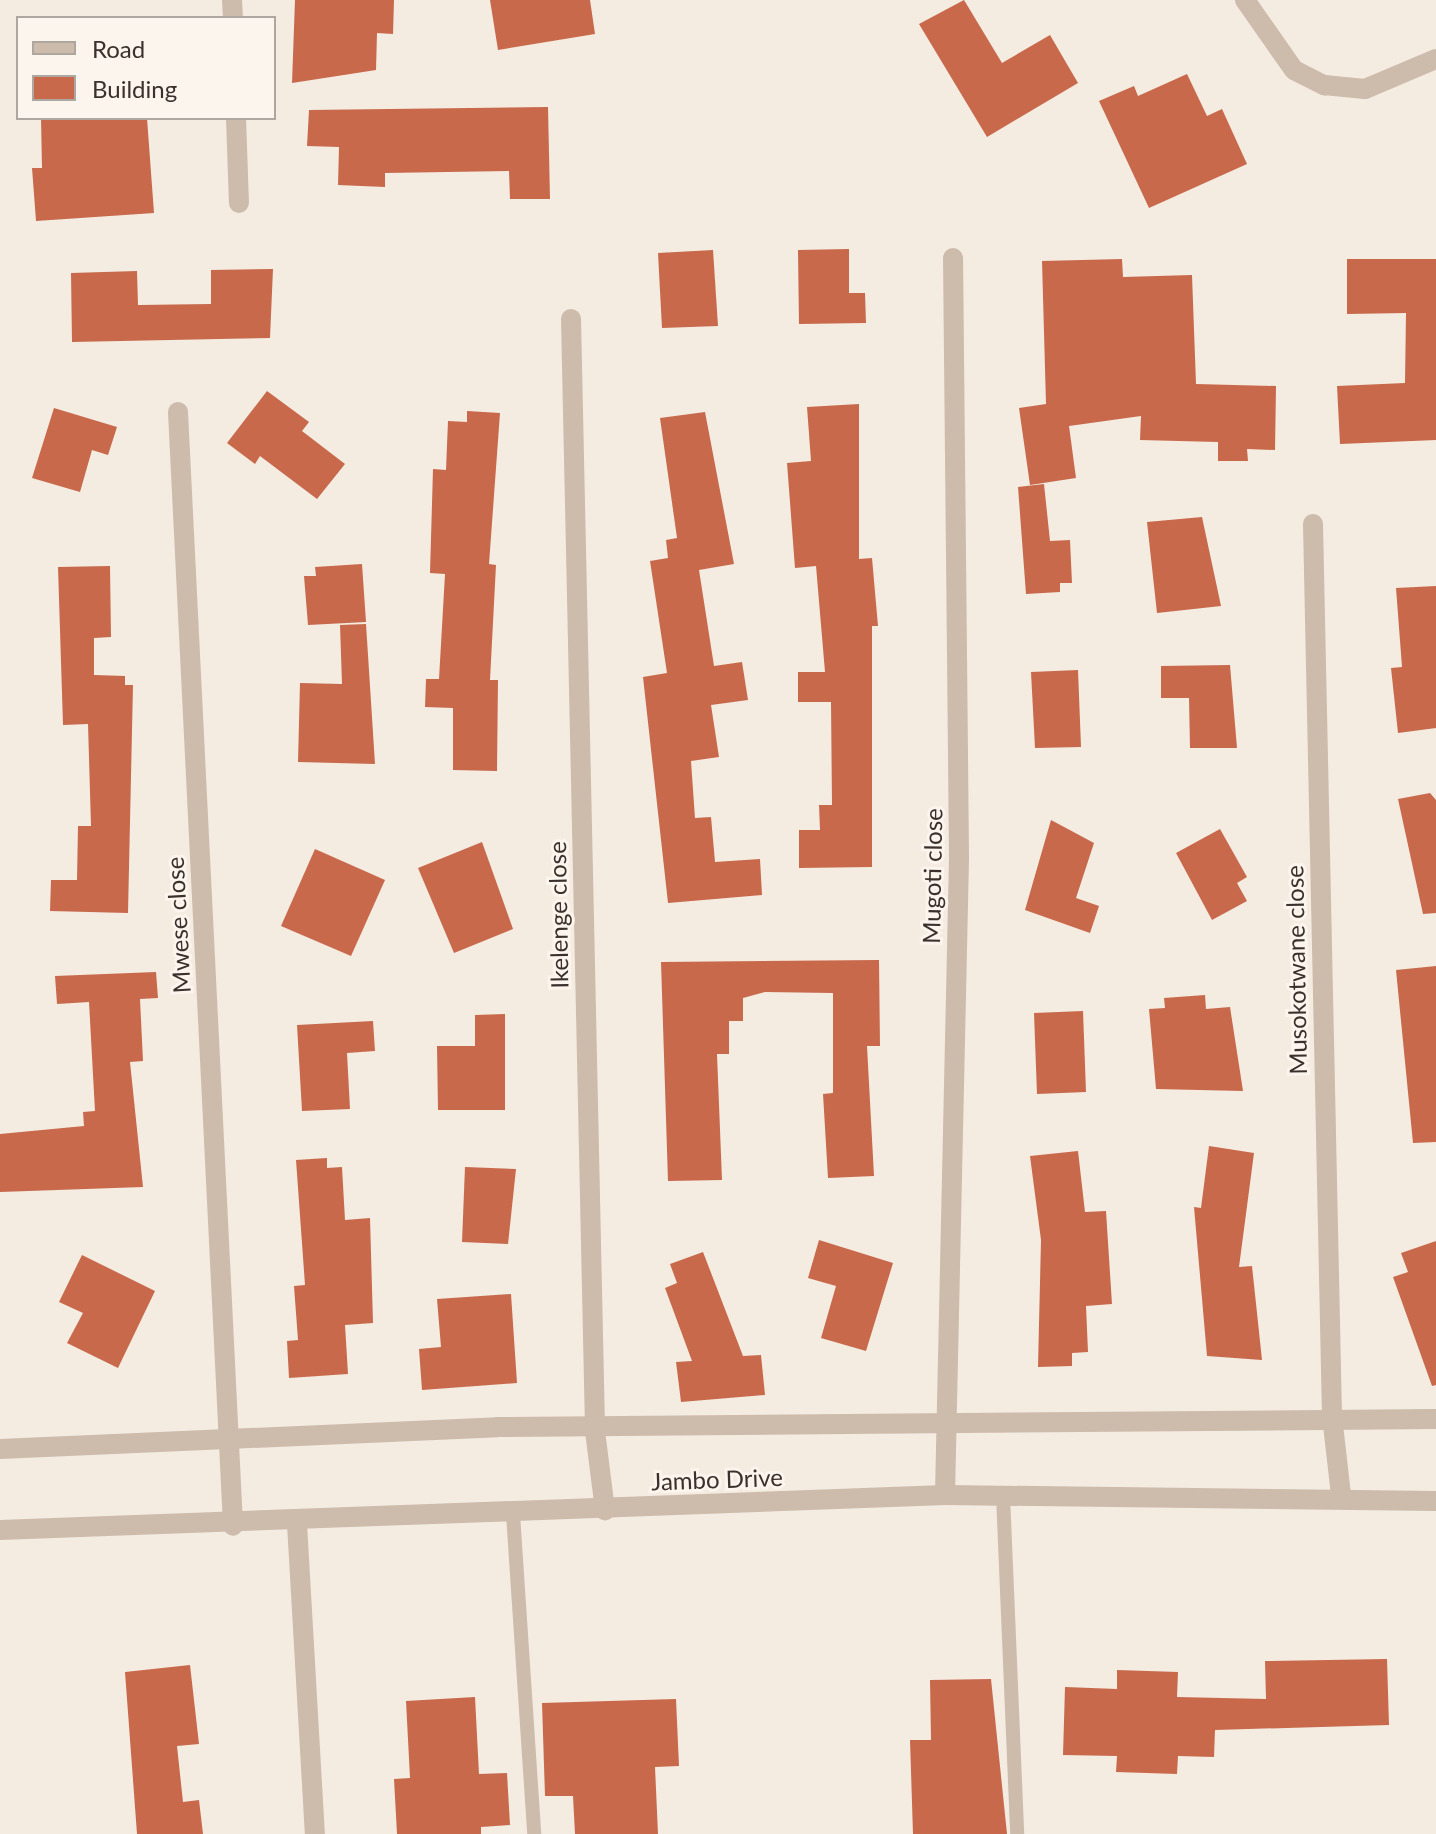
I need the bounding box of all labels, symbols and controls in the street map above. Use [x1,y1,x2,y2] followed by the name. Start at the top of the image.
[16,16,276,120] legend
[92,34,145,63] text: Road
[92,74,177,103] text: Building
[916,808,948,944] street label: Mugoti close
[542,841,574,989] street label: Ikelenge close
[160,856,196,994] street label: Mwese close
[1280,865,1312,1075] street label: Musokotwane close
[651,1462,783,1496] street label: Jambo Drive

